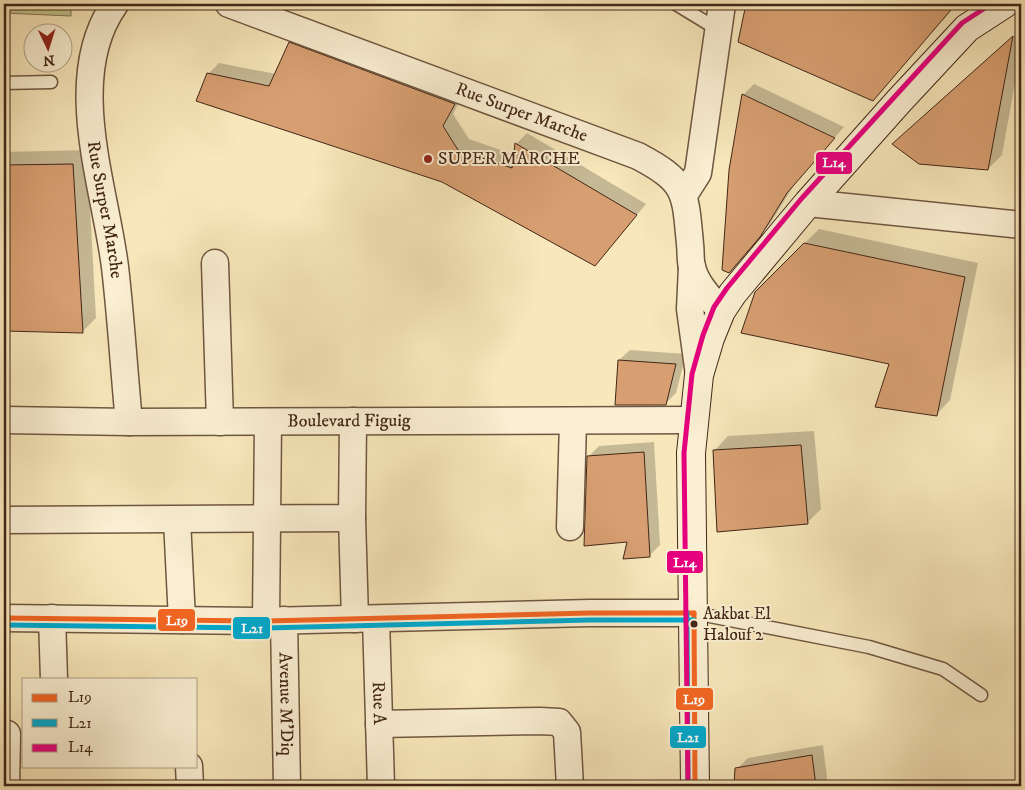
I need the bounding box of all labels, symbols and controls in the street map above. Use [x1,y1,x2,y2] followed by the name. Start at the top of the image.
[22,22,72,72] north arrow
[42,51,55,69] text: N
[452,78,591,147] street label: Rue Surper Marche
[82,140,127,280] street label: Rue Surper Marche
[438,148,580,170] place label: SUPER MARCHE
[815,151,853,175] line badge: L14
[422,153,434,165] marker: SUPER MARCHE
[822,154,847,172] text: L14
[287,410,411,432] street label: Boulevard Figuig
[666,550,704,574] line badge: L14
[673,554,698,572] text: L14
[703,603,771,646] place label: Aakbat El Halouf 2
[157,608,196,632] line badge: L19
[166,612,188,630] text: L19
[232,616,271,640] line badge: L21
[689,619,699,629] marker: Aakbat El Halouf 2
[241,620,263,638] text: L21
[274,652,297,757] street label: Avenue M'Diq
[22,678,198,768] legend
[367,681,390,726] street label: Rue A
[675,687,714,711] line badge: L19
[68,688,92,707] text: L19
[683,691,705,709] text: L19
[68,714,92,733] text: L21
[669,725,707,749] line badge: L21
[677,729,699,747] text: L21
[68,738,93,757] text: L14

